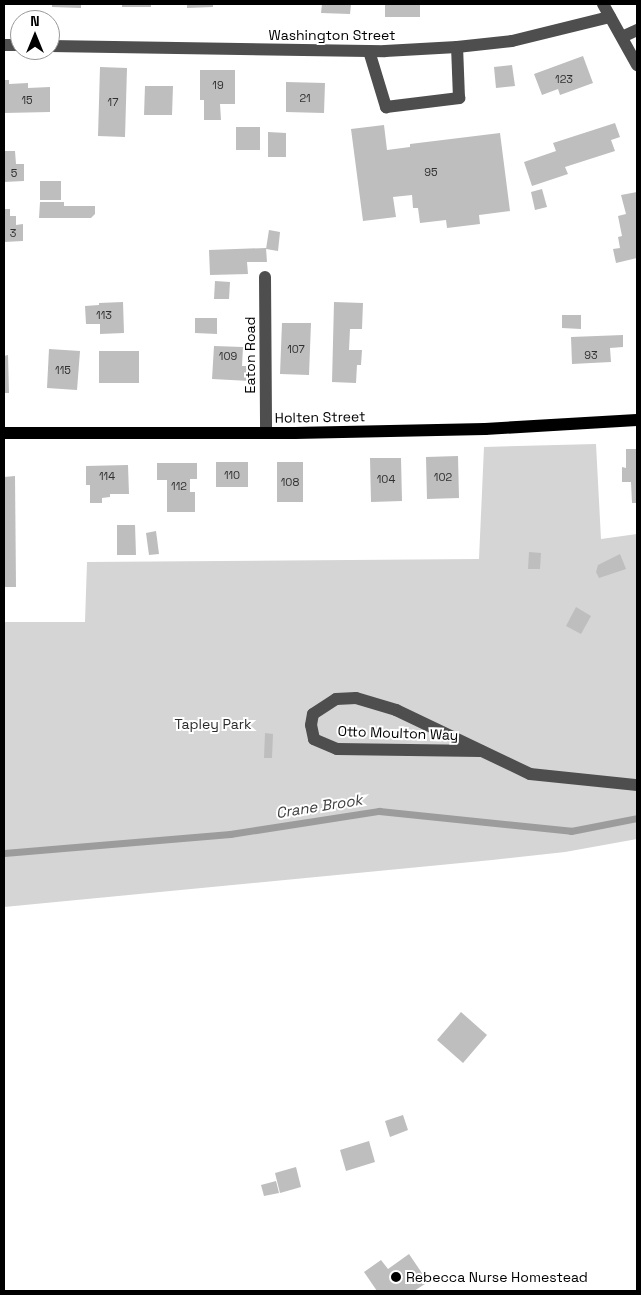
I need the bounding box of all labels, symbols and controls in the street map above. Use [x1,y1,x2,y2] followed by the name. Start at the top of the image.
[10,10,60,60] north arrow
[30,12,40,30] text: N
[269,27,395,43] street label: Washington Street
[555,72,573,86] house number: 123
[212,78,224,92] house number: 19
[299,91,311,105] house number: 21
[21,93,33,107] house number: 15
[108,95,118,109] house number: 17
[424,165,438,179] house number: 95
[11,166,17,180] house number: 5
[10,226,16,240] house number: 3
[96,308,112,322] house number: 113
[242,317,258,393] street label: Eaton Road
[287,342,305,356] house number: 107
[584,348,598,362] house number: 93
[219,349,237,363] house number: 109
[55,363,71,377] house number: 115
[275,408,365,426] street label: Holten Street
[224,468,240,482] house number: 110
[99,469,115,483] house number: 114
[434,470,452,484] house number: 102
[377,472,395,486] house number: 104
[281,475,299,489] house number: 108
[171,479,187,493] house number: 112
[174,716,252,732] park label: Tapley Park
[337,722,459,744] street label: Otto Moulton Way
[274,790,364,822] water label: Crane Brook
[406,1269,588,1285] place label: Rebecca Nurse Homestead
[390,1271,402,1283] marker: Rebecca Nurse Homestead

